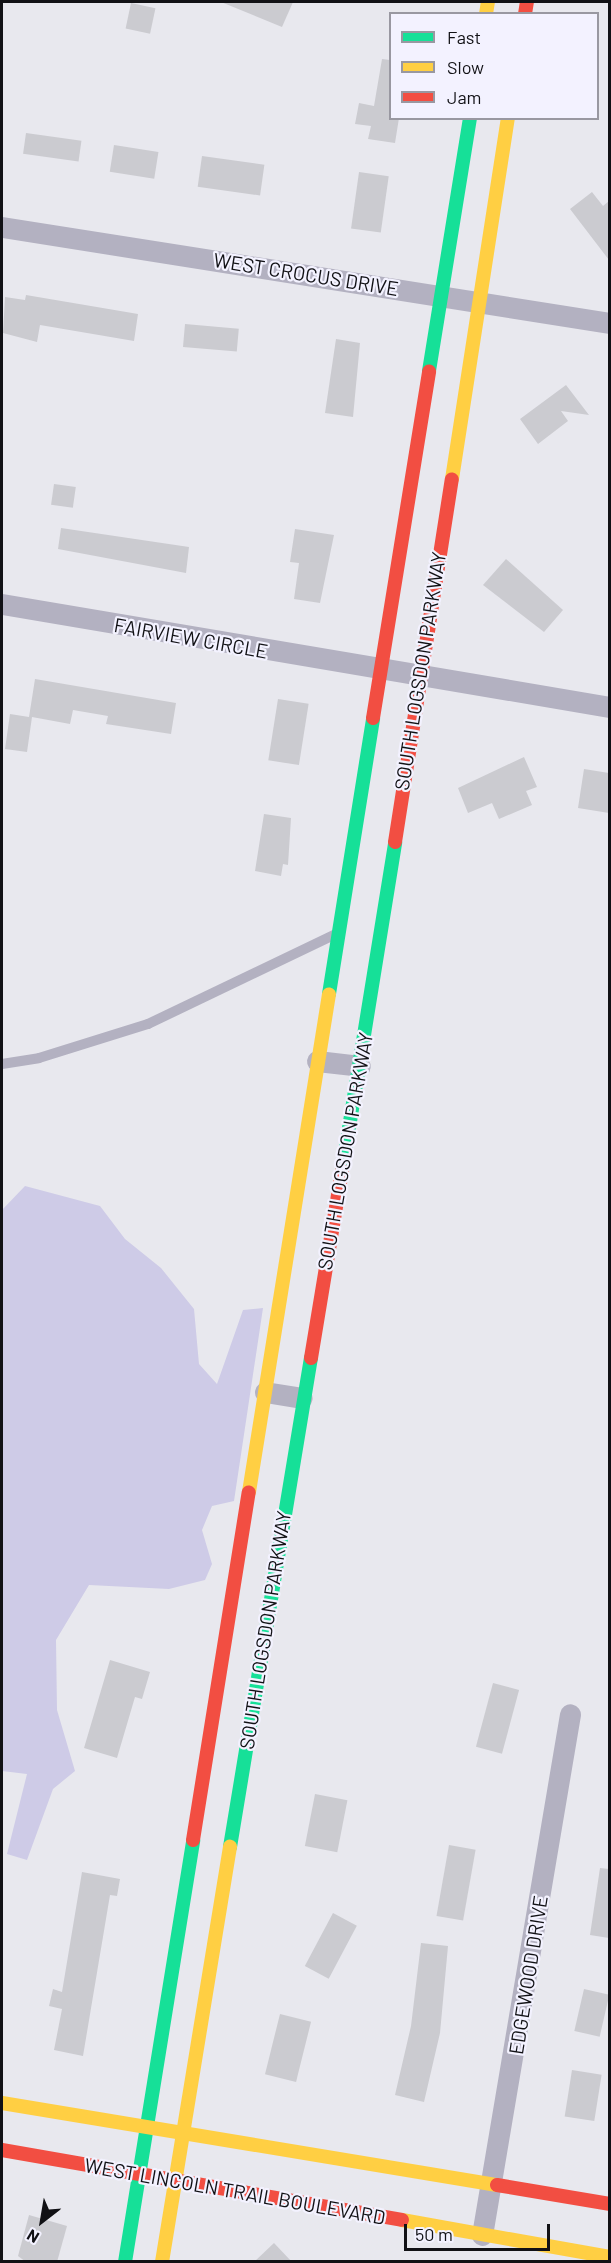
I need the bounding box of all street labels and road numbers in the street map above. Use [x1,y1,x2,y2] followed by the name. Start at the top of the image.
[212,248,400,300] street label: WEST CROCUS DRIVE
[389,550,451,792] street label: SOUTH LOGSDON PARKWAY
[112,613,270,663] street label: FAIRVIEW CIRCLE
[312,1030,378,1272] street label: SOUTH LOGSDON PARKWAY
[234,1509,296,1751] street label: SOUTH LOGSDON PARKWAY
[504,1894,552,2056] street label: EDGEWOOD DRIVE
[83,2153,387,2229] street label: WEST LINCOLN TRAIL BOULEVARD

